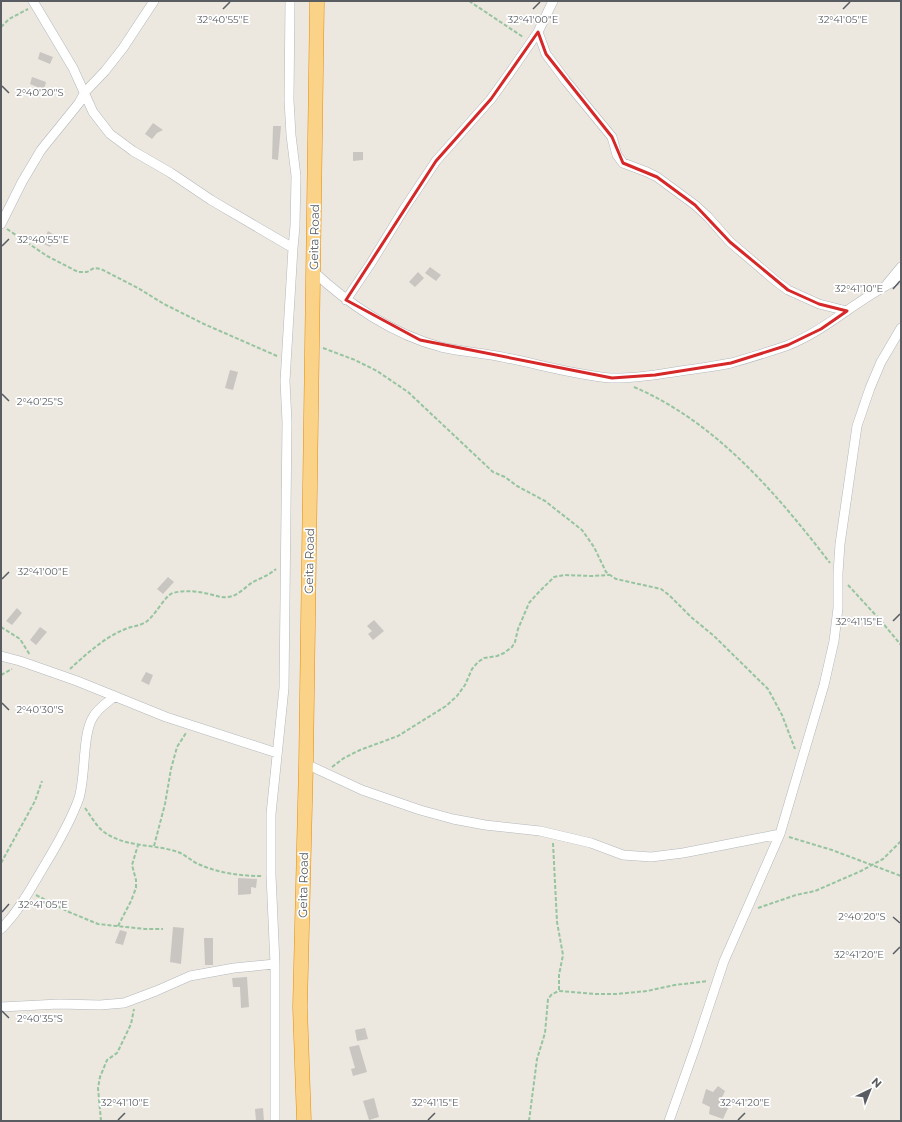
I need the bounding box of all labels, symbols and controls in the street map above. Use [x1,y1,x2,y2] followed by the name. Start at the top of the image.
[197,13,249,26] text: 32°40'55"E
[508,13,559,26] text: 32°41'00"E
[818,13,868,26] text: 32°41'05"E
[16,86,64,99] text: 2°40'20"S
[306,204,322,270] street label: Geita Road
[17,233,69,246] text: 32°40'55"E
[835,282,883,295] text: 32°41'10"E
[17,395,63,408] text: 2°40'25"S
[301,528,317,594] street label: Geita Road
[18,565,69,578] text: 32°41'00"E
[835,615,883,628] text: 32°41'15"E
[16,703,64,716] text: 2°40'30"S
[295,852,311,918] street label: Geita Road
[18,898,68,911] text: 32°41'05"E
[838,910,886,923] text: 2°40'20"S
[834,948,884,961] text: 32°41'20"E
[17,1012,63,1025] text: 2°40'35"S
[850,1070,890,1110] north arrow
[869,1075,885,1091] text: N
[101,1096,149,1109] text: 32°41'10"E
[411,1096,459,1109] text: 32°41'15"E
[720,1096,770,1109] text: 32°41'20"E

